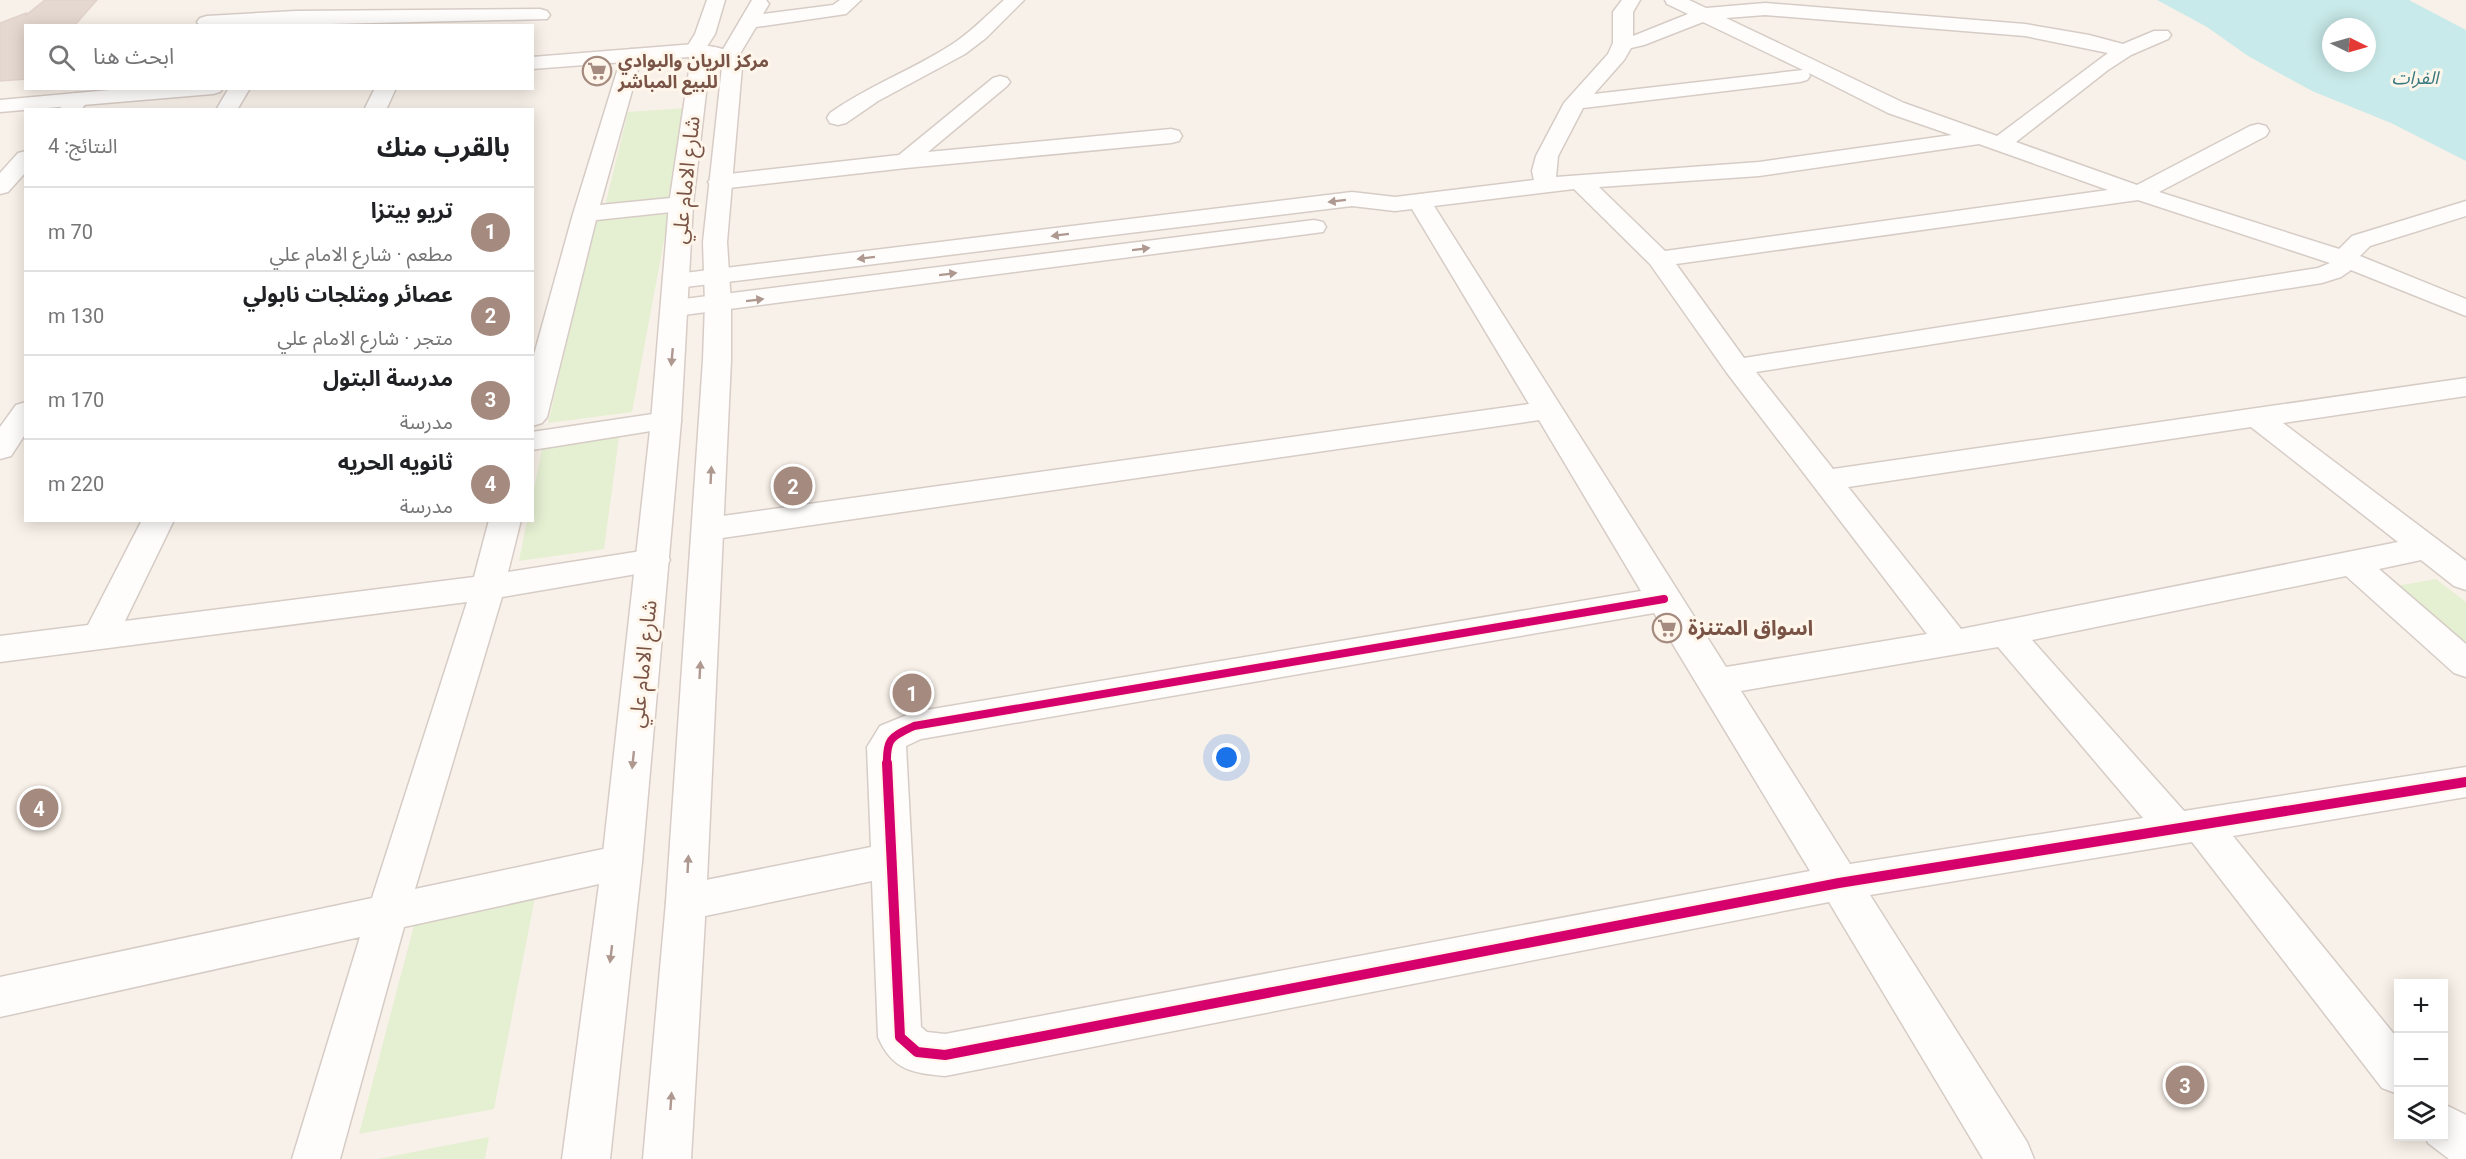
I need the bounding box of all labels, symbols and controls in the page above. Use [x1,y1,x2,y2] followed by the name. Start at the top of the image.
[2322,18,2376,72] north arrow
[24,24,534,90] search box
[45,41,78,74] icon: search
[93,44,174,69] text: ابحث هنا
[617,50,769,95] place label: مركز الريان والبوادي للبيع المباشر
[581,55,613,87] supermarket icon: مركز الريان والبوادي للبيع المباشر
[2392,67,2440,89] water label: الفرات
[667,115,709,245] street label: شارع الامام علي
[377,132,510,162] text: بالقرب منك
[48,134,118,158] text: النتائج: 4
[1327,196,1346,206] one-way arrow
[371,198,453,223] text: تريو بيتزا
[48,220,93,244] text: 70 m
[485,220,496,244] text: 1
[1050,230,1069,239] one-way arrow
[269,242,453,266] text: مطعم · شارع الامام علي
[1132,245,1151,254] one-way arrow
[857,254,876,263] one-way arrow
[939,270,958,279] one-way arrow
[243,282,453,307] text: عصائر ومثلجات نابولي
[745,295,764,304] one-way arrow
[48,304,104,328] text: 130 m
[485,304,496,328] text: 2
[277,326,453,350] text: متجر · شارع الامام علي
[667,348,676,367] one-way arrow
[323,366,453,391] text: مدرسة البتول
[48,388,104,412] text: 170 m
[485,388,496,412] text: 3
[400,410,453,434] text: مدرسة
[338,450,453,475] text: ثانويه الحريه
[774,464,812,508] pin: 2
[706,465,715,484] one-way arrow
[48,472,104,496] text: 220 m
[485,472,496,496] text: 4
[400,494,453,518] text: مدرسة
[624,599,666,729] street label: شارع الامام علي
[1651,612,1683,644] supermarket icon: اسواق المتنزة
[1688,616,1813,640] place label: اسواق المتنزة
[695,660,704,679] one-way arrow
[892,670,932,716] pin: 1
[1212,743,1241,772] your location
[628,751,638,770] one-way arrow
[20,786,58,830] pin: 4
[684,855,693,874] one-way arrow
[607,945,616,964] one-way arrow
[2394,979,2448,1141] map controls
[2394,979,2448,1033] button: +
[2394,1033,2448,1087] button: −
[2166,1062,2204,1108] pin: 3
[2394,1087,2448,1141] button: layers
[666,1091,676,1110] one-way arrow

